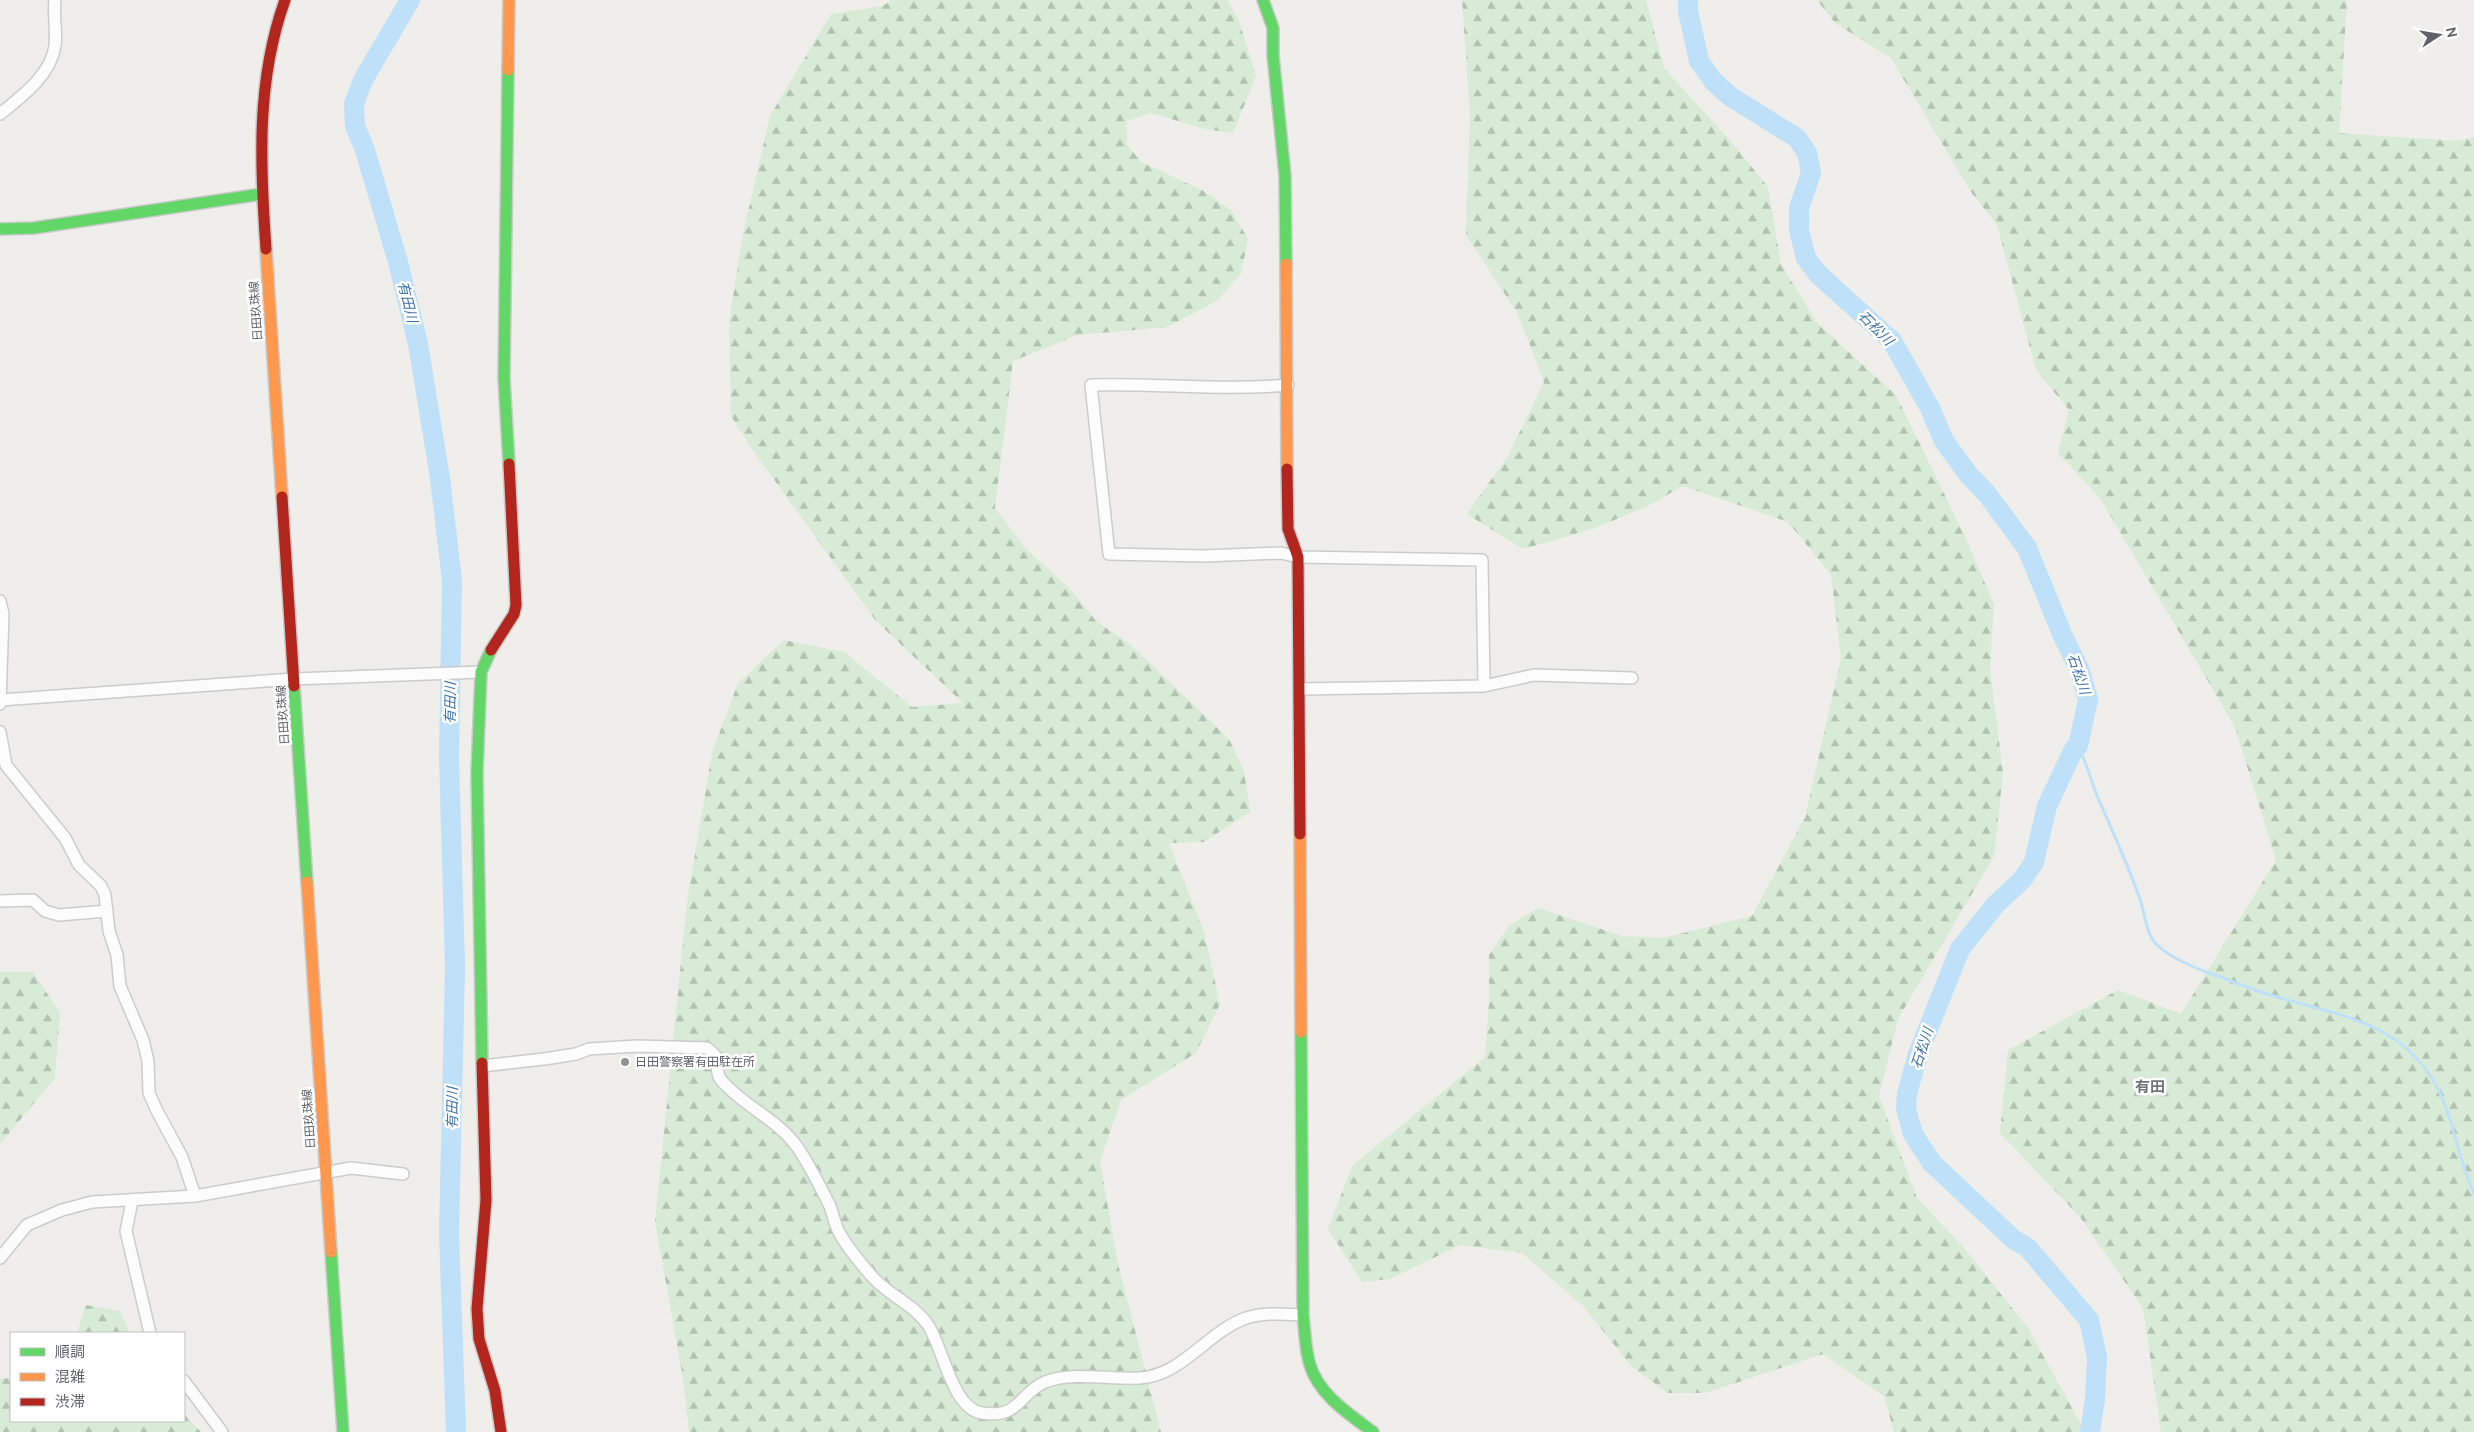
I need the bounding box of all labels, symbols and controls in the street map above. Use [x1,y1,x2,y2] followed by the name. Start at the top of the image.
[2414,10,2464,60] north arrow
[2443,26,2461,39] text: N
[395,280,421,326] water label: 有田川
[247,281,264,341] street label: 日田玖珠線
[1855,307,1898,350] water label: 石松川
[2065,652,2094,698] water label: 石松川
[442,680,458,724] water label: 有田川
[274,685,291,745] street label: 日田玖珠線
[1908,1024,1937,1070] water label: 石松川
[635,1055,755,1068] place label: 日田警察署有田駐在所
[619,1056,631,1068] marker: 日田警察署有田駐在所
[2135,1078,2165,1095] district label: 有田
[444,1085,460,1129] water label: 有田川
[300,1089,317,1149] street label: 日田玖珠線
[10,1332,185,1422] legend
[55,1343,85,1360] text: 順調
[55,1368,85,1385] text: 混雑
[55,1393,85,1410] text: 渋滞

